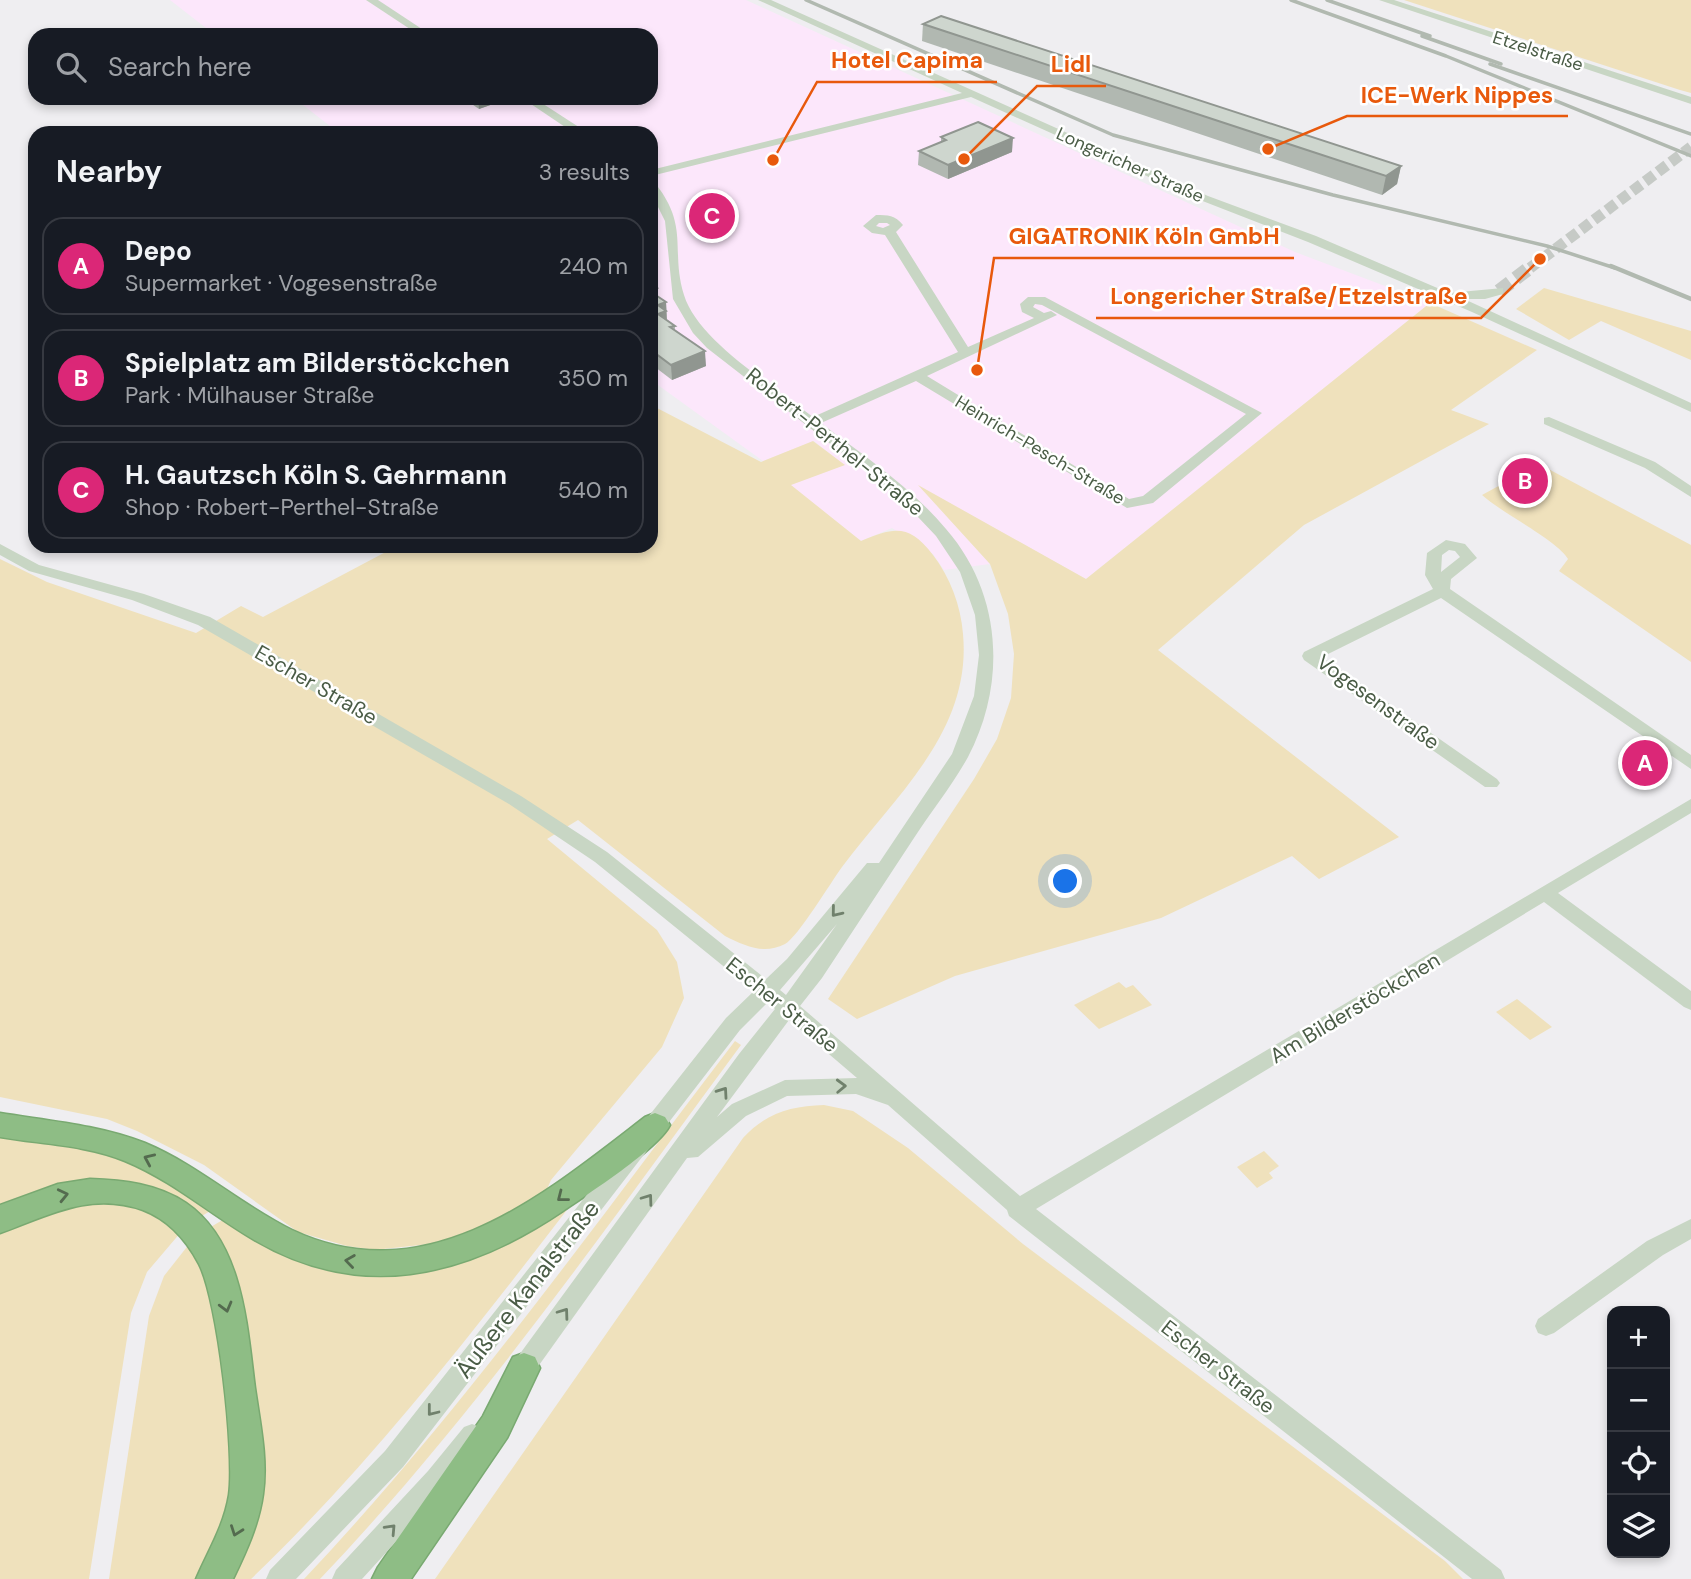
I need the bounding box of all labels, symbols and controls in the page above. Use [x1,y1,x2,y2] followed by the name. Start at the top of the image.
[1490,25,1586,77] street label: Etzelstraße
[28,28,658,105] search box
[817,38,997,82] callout: Hotel Capima
[1037,42,1106,86] callout: Lidl
[831,45,983,75] text: Hotel Capima
[52,48,90,86] icon: search
[1051,49,1091,79] text: Lidl
[108,50,251,84] text: Search here
[1347,72,1568,116] callout: ICE-Werk Nippes
[1361,80,1553,110] text: ICE-Werk Nippes
[1052,122,1208,208] street label: Longericher Straße
[56,152,162,191] text: Nearby
[539,157,630,187] text: 3 results
[689,190,735,242] pin: C
[994,214,1294,258] callout: GIGATRONIK Köln GmbH
[1008,221,1280,251] text: GIGATRONIK Köln GmbH
[125,234,192,268] text: Depo
[73,251,89,281] text: A
[559,251,628,281] text: 240 m
[125,268,438,298] text: Supermarket · Vogesenstraße
[1096,274,1481,318] callout: Longericher Straße/Etzelstraße
[1110,281,1468,311] text: Longericher Straße/Etzelstraße
[125,346,510,380] text: Spielplatz am Bilderstöckchen
[740,361,930,523] street label: Robert-Perthel-Straße
[74,363,88,393] text: B
[558,363,628,393] text: 350 m
[125,380,374,410] text: Park · Mülhauser Straße
[951,390,1129,510] street label: Heinrich-Pesch-Straße
[1502,455,1548,507] pin: B
[125,458,507,492] text: H. Gautzsch Köln S. Gehrmann
[73,475,89,505] text: C
[558,475,628,505] text: 540 m
[125,492,439,522] text: Shop · Robert-Perthel-Straße
[250,639,382,731] street label: Escher Straße
[1311,648,1445,756] street label: Vogesenstraße
[1622,737,1668,789] pin: A
[1048,864,1082,898] your location
[832,904,844,917] one-way arrow
[1265,946,1445,1070] street label: Am Bilderstöckchen
[720,951,844,1059] street label: Escher Straße
[836,1079,847,1094] one-way arrow
[715,1087,728,1100] one-way arrow
[144,1153,157,1167] one-way arrow
[57,1189,69,1204] one-way arrow
[558,1189,570,1202] one-way arrow
[448,1194,606,1384] street label: Äußere Kanalstraße
[640,1194,652,1207] one-way arrow
[344,1254,356,1269] one-way arrow
[218,1301,232,1313] one-way arrow
[1607,1306,1670,1558] map controls
[1607,1306,1670,1369] button: +
[556,1308,569,1321] one-way arrow
[1155,1314,1281,1420] street label: Escher Straße
[1607,1369,1670,1432] button: −
[428,1403,441,1415] one-way arrow
[1607,1432,1670,1495] button: locate
[1607,1495,1670,1558] button: layers
[230,1524,244,1537] one-way arrow
[383,1524,396,1537] one-way arrow

